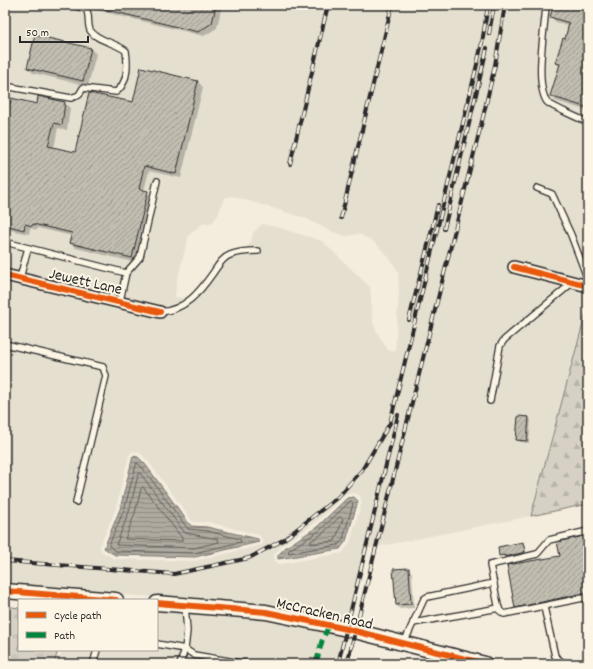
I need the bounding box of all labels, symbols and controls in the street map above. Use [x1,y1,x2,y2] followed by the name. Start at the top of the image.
[20,18,88,44] scale bar
[26,25,49,42] text: 50 m
[47,263,124,302] street label: Jewett Lane
[274,592,375,637] street label: McCracken Road
[18,599,158,651] legend
[54,608,102,625] text: Cycle path
[54,628,75,645] text: Path

